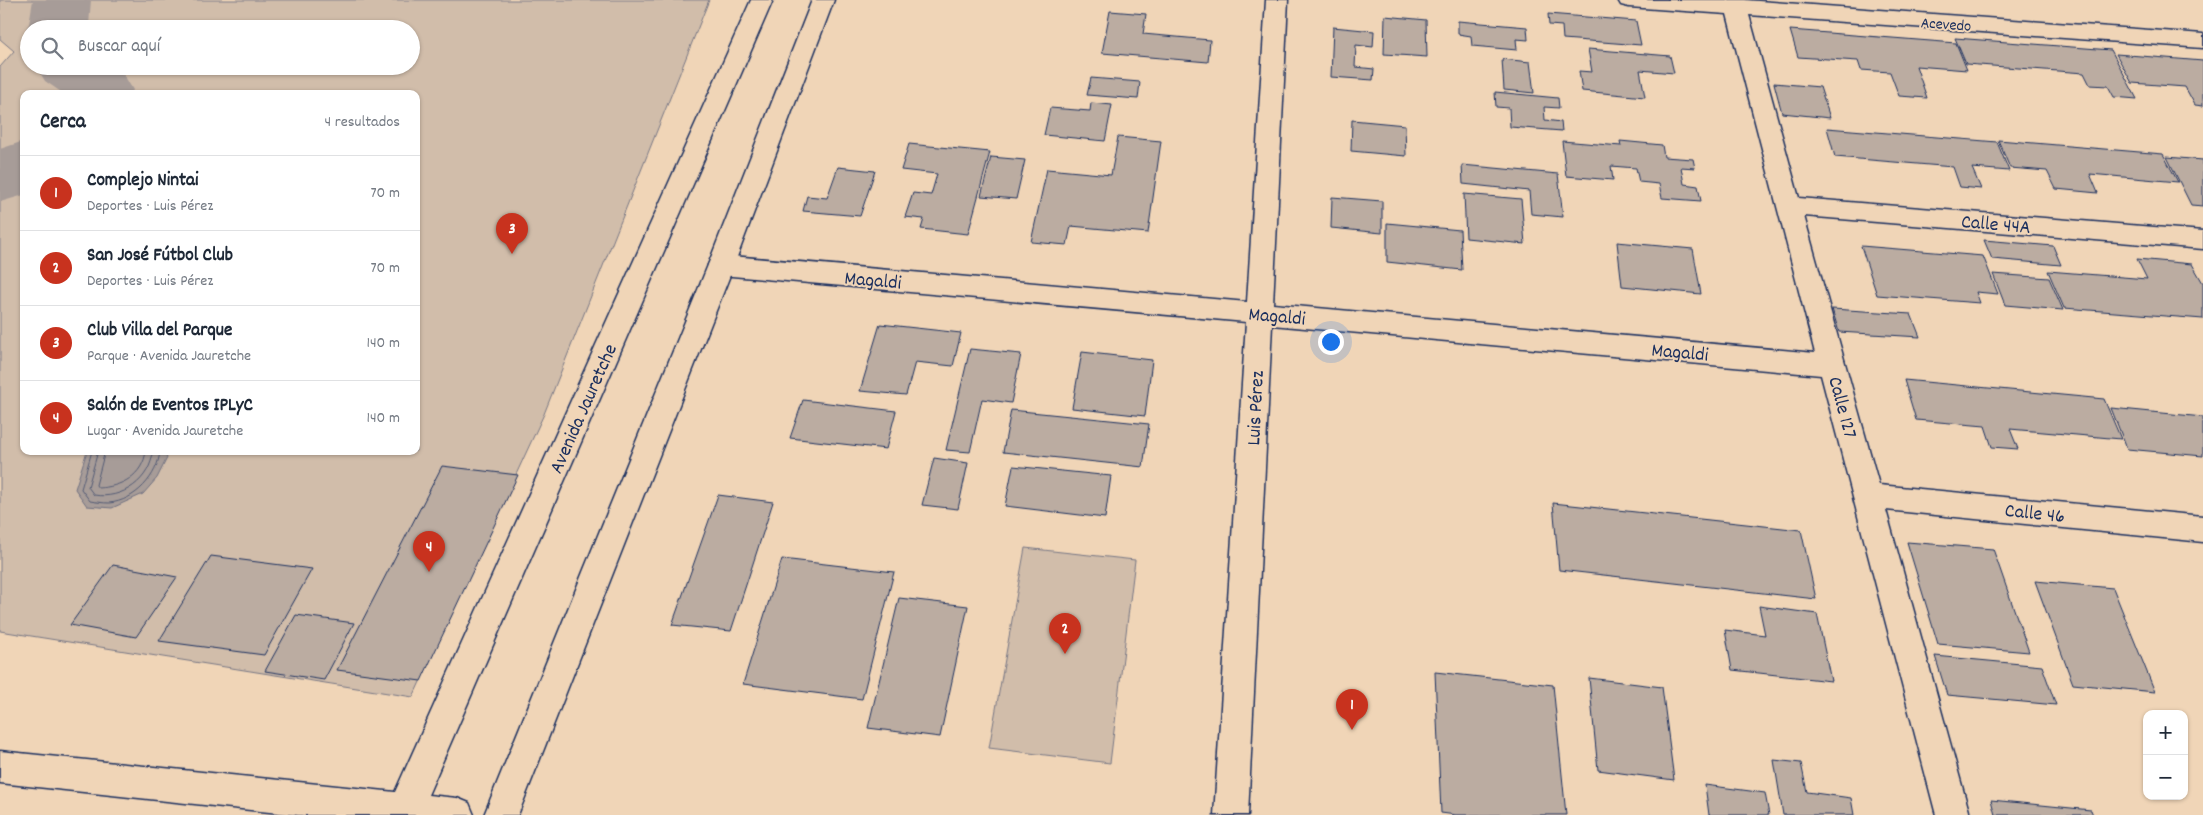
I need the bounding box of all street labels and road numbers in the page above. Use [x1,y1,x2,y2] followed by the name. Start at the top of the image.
[1920,12,1972,39] street label: Acevedo
[1960,209,2032,243] street label: Calle 44A
[843,266,903,298] street label: Magaldi
[1247,302,1307,334] street label: Magaldi
[1650,338,1710,370] street label: Magaldi
[544,340,626,478] street label: Avenida Jauretche
[1241,370,1273,446] street label: Luis Pérez
[1819,374,1863,442] street label: Calle 127
[2003,498,2066,532] street label: Calle 46

